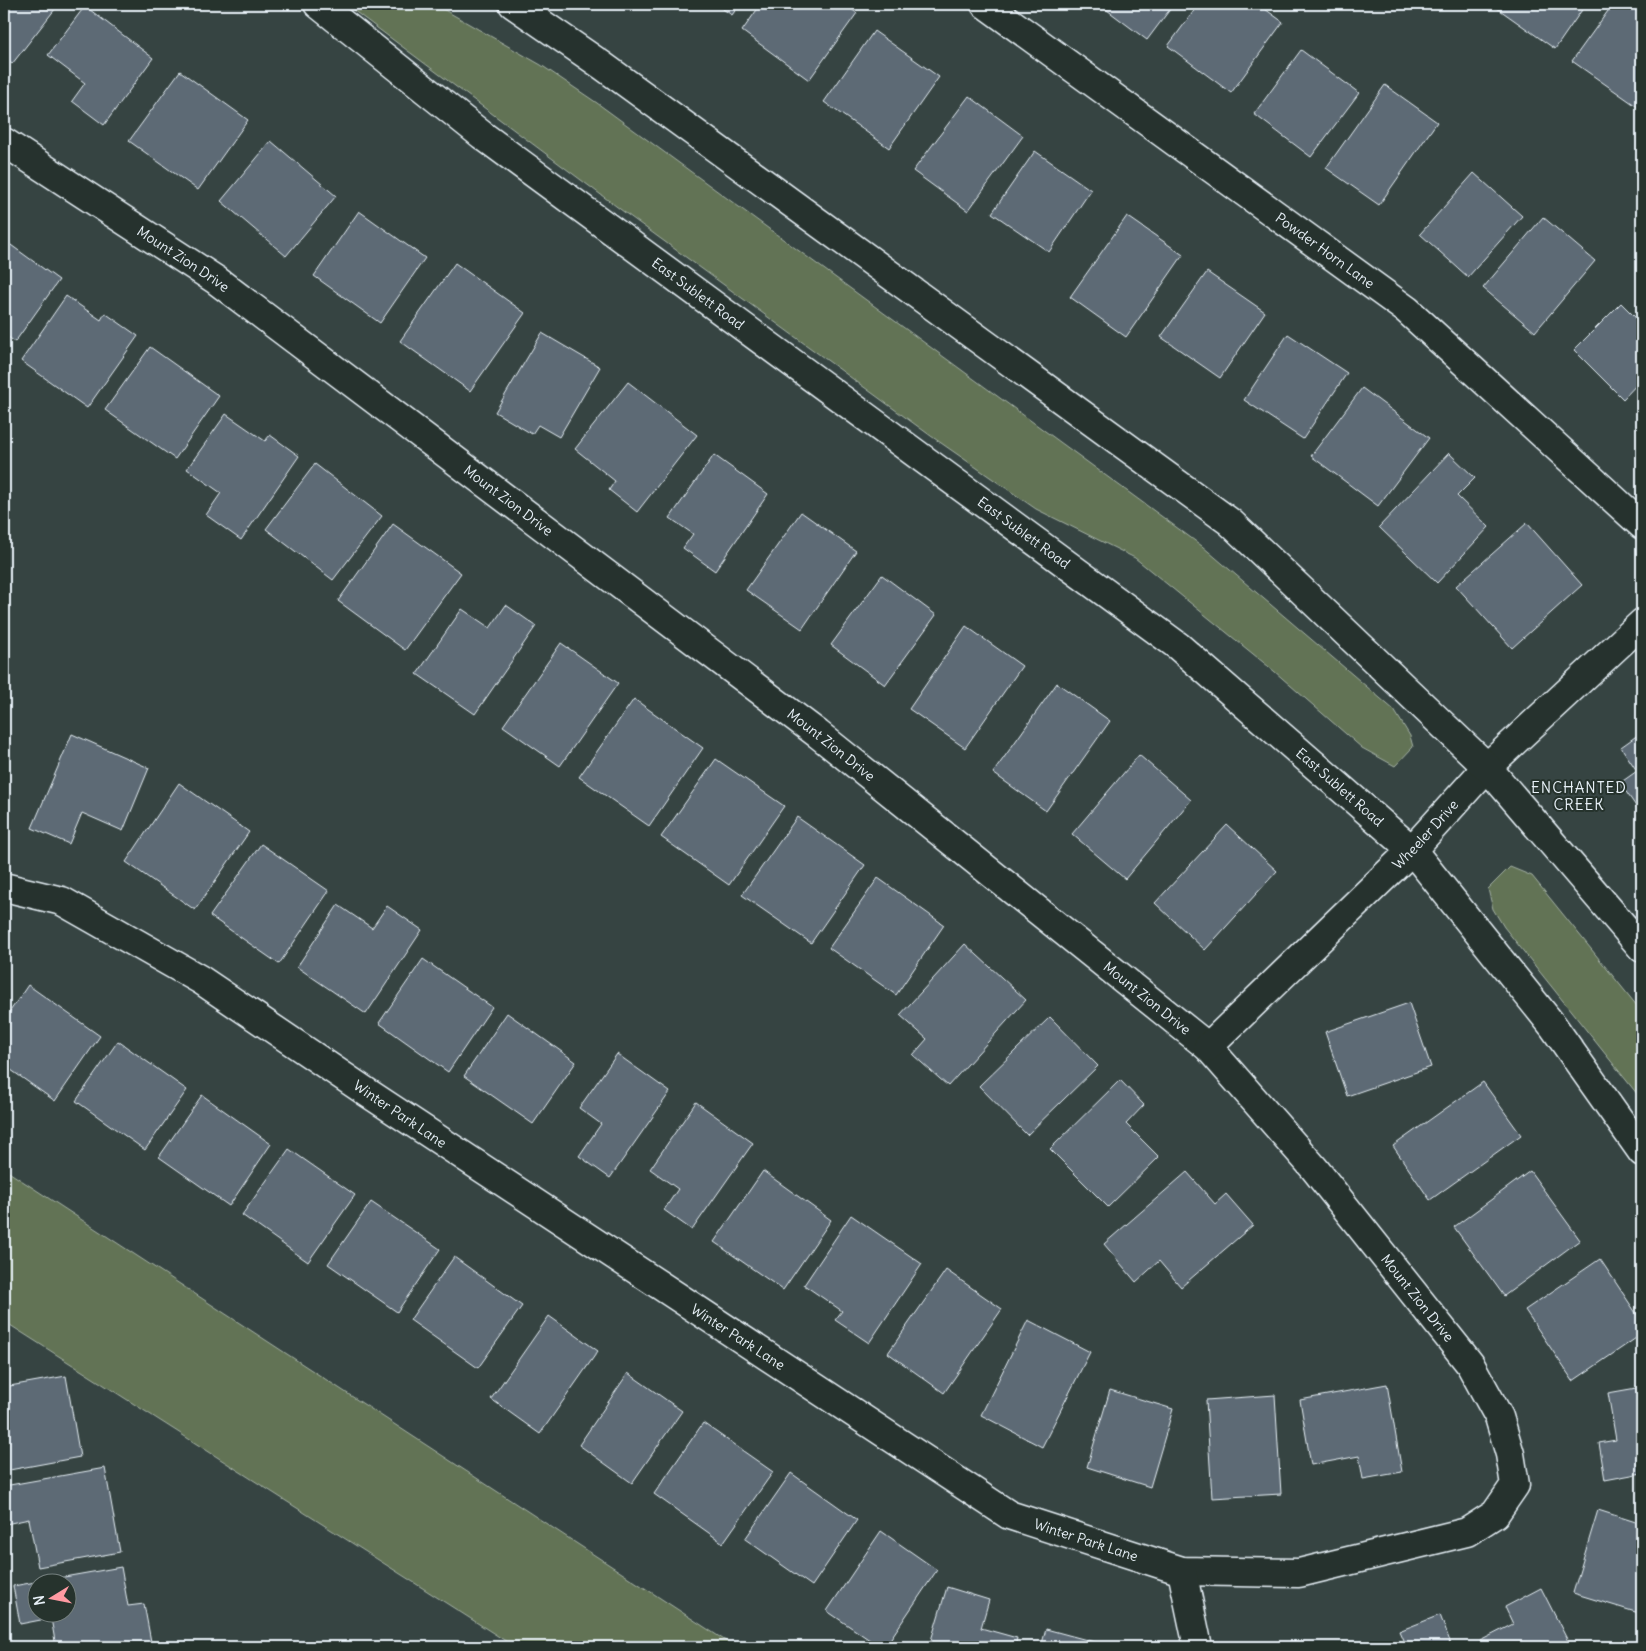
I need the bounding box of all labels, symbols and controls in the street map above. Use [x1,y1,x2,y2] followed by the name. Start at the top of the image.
[1272,209,1378,293] street label: Powder Horn Lane
[134,222,233,296] street label: Mount Zion Drive
[648,254,748,334] street label: East Sublett Road
[460,461,556,540] street label: Mount Zion Drive
[974,493,1074,573] street label: East Sublett Road
[784,705,879,785] street label: Mount Zion Drive
[1292,744,1387,830] street label: East Sublett Road
[1531,778,1627,814] district label: ENCHANTED CREEK
[1388,796,1462,873] street label: Wheeler Drive
[1100,958,1194,1039] street label: Mount Zion Drive
[350,1076,450,1152] street label: Winter Park Lane
[1377,1251,1458,1345] street label: Mount Zion Drive
[688,1300,788,1374] street label: Winter Park Lane
[1032,1515,1140,1565] street label: Winter Park Lane
[28,1574,78,1624] north arrow
[29,1594,49,1607] text: N

